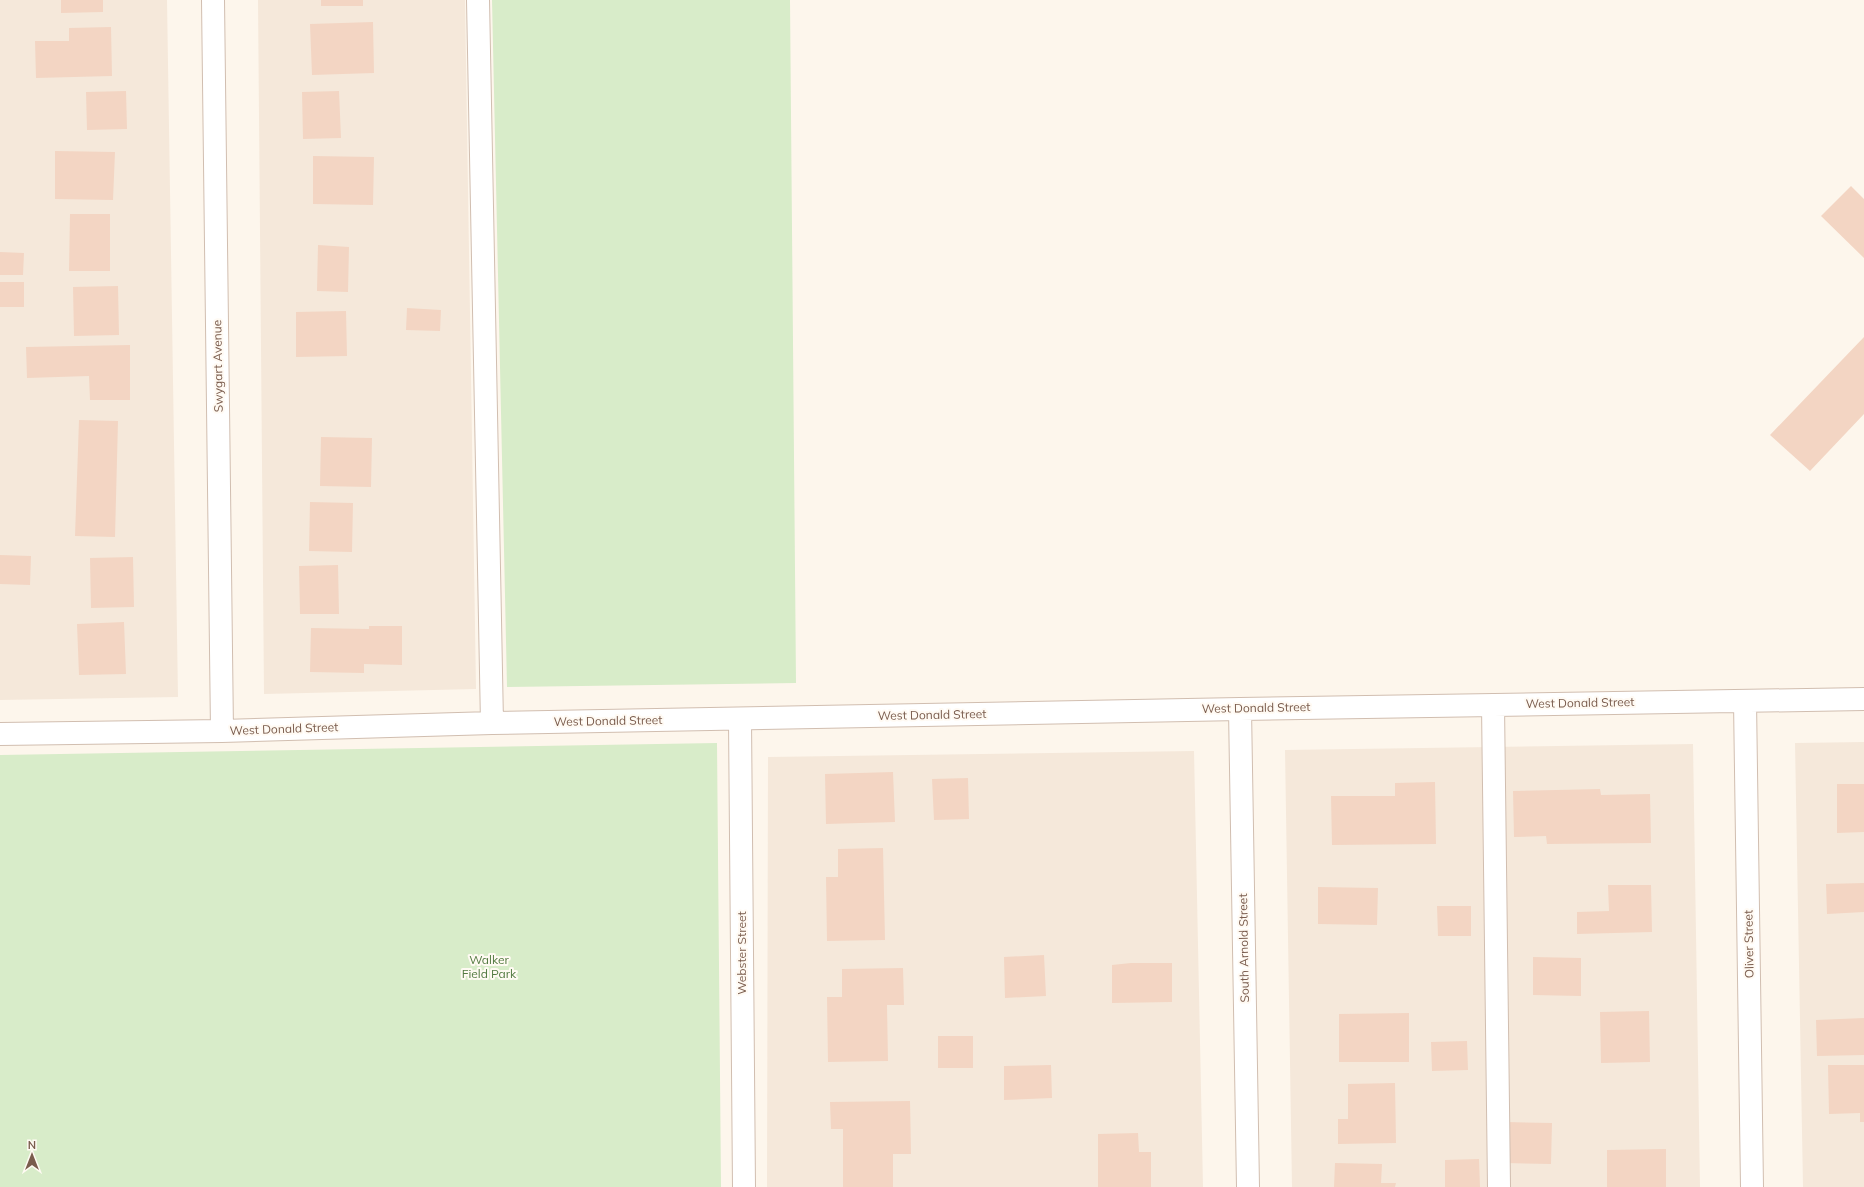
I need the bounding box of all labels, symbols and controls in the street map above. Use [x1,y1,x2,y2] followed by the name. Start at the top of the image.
[209,320,226,412] street label: Swygart Avenue
[1525,694,1635,711] street label: West Donald Street
[1201,699,1311,716] street label: West Donald Street
[877,706,987,723] street label: West Donald Street
[553,712,663,729] street label: West Donald Street
[229,719,339,738] street label: West Donald Street
[1235,893,1252,1003] street label: South Arnold Street
[1740,910,1757,978] street label: Oliver Street
[734,911,749,995] street label: Webster Street
[462,952,517,981] park label: Walker Field Park
[12,1135,52,1175] north arrow
[28,1138,36,1152] text: N

